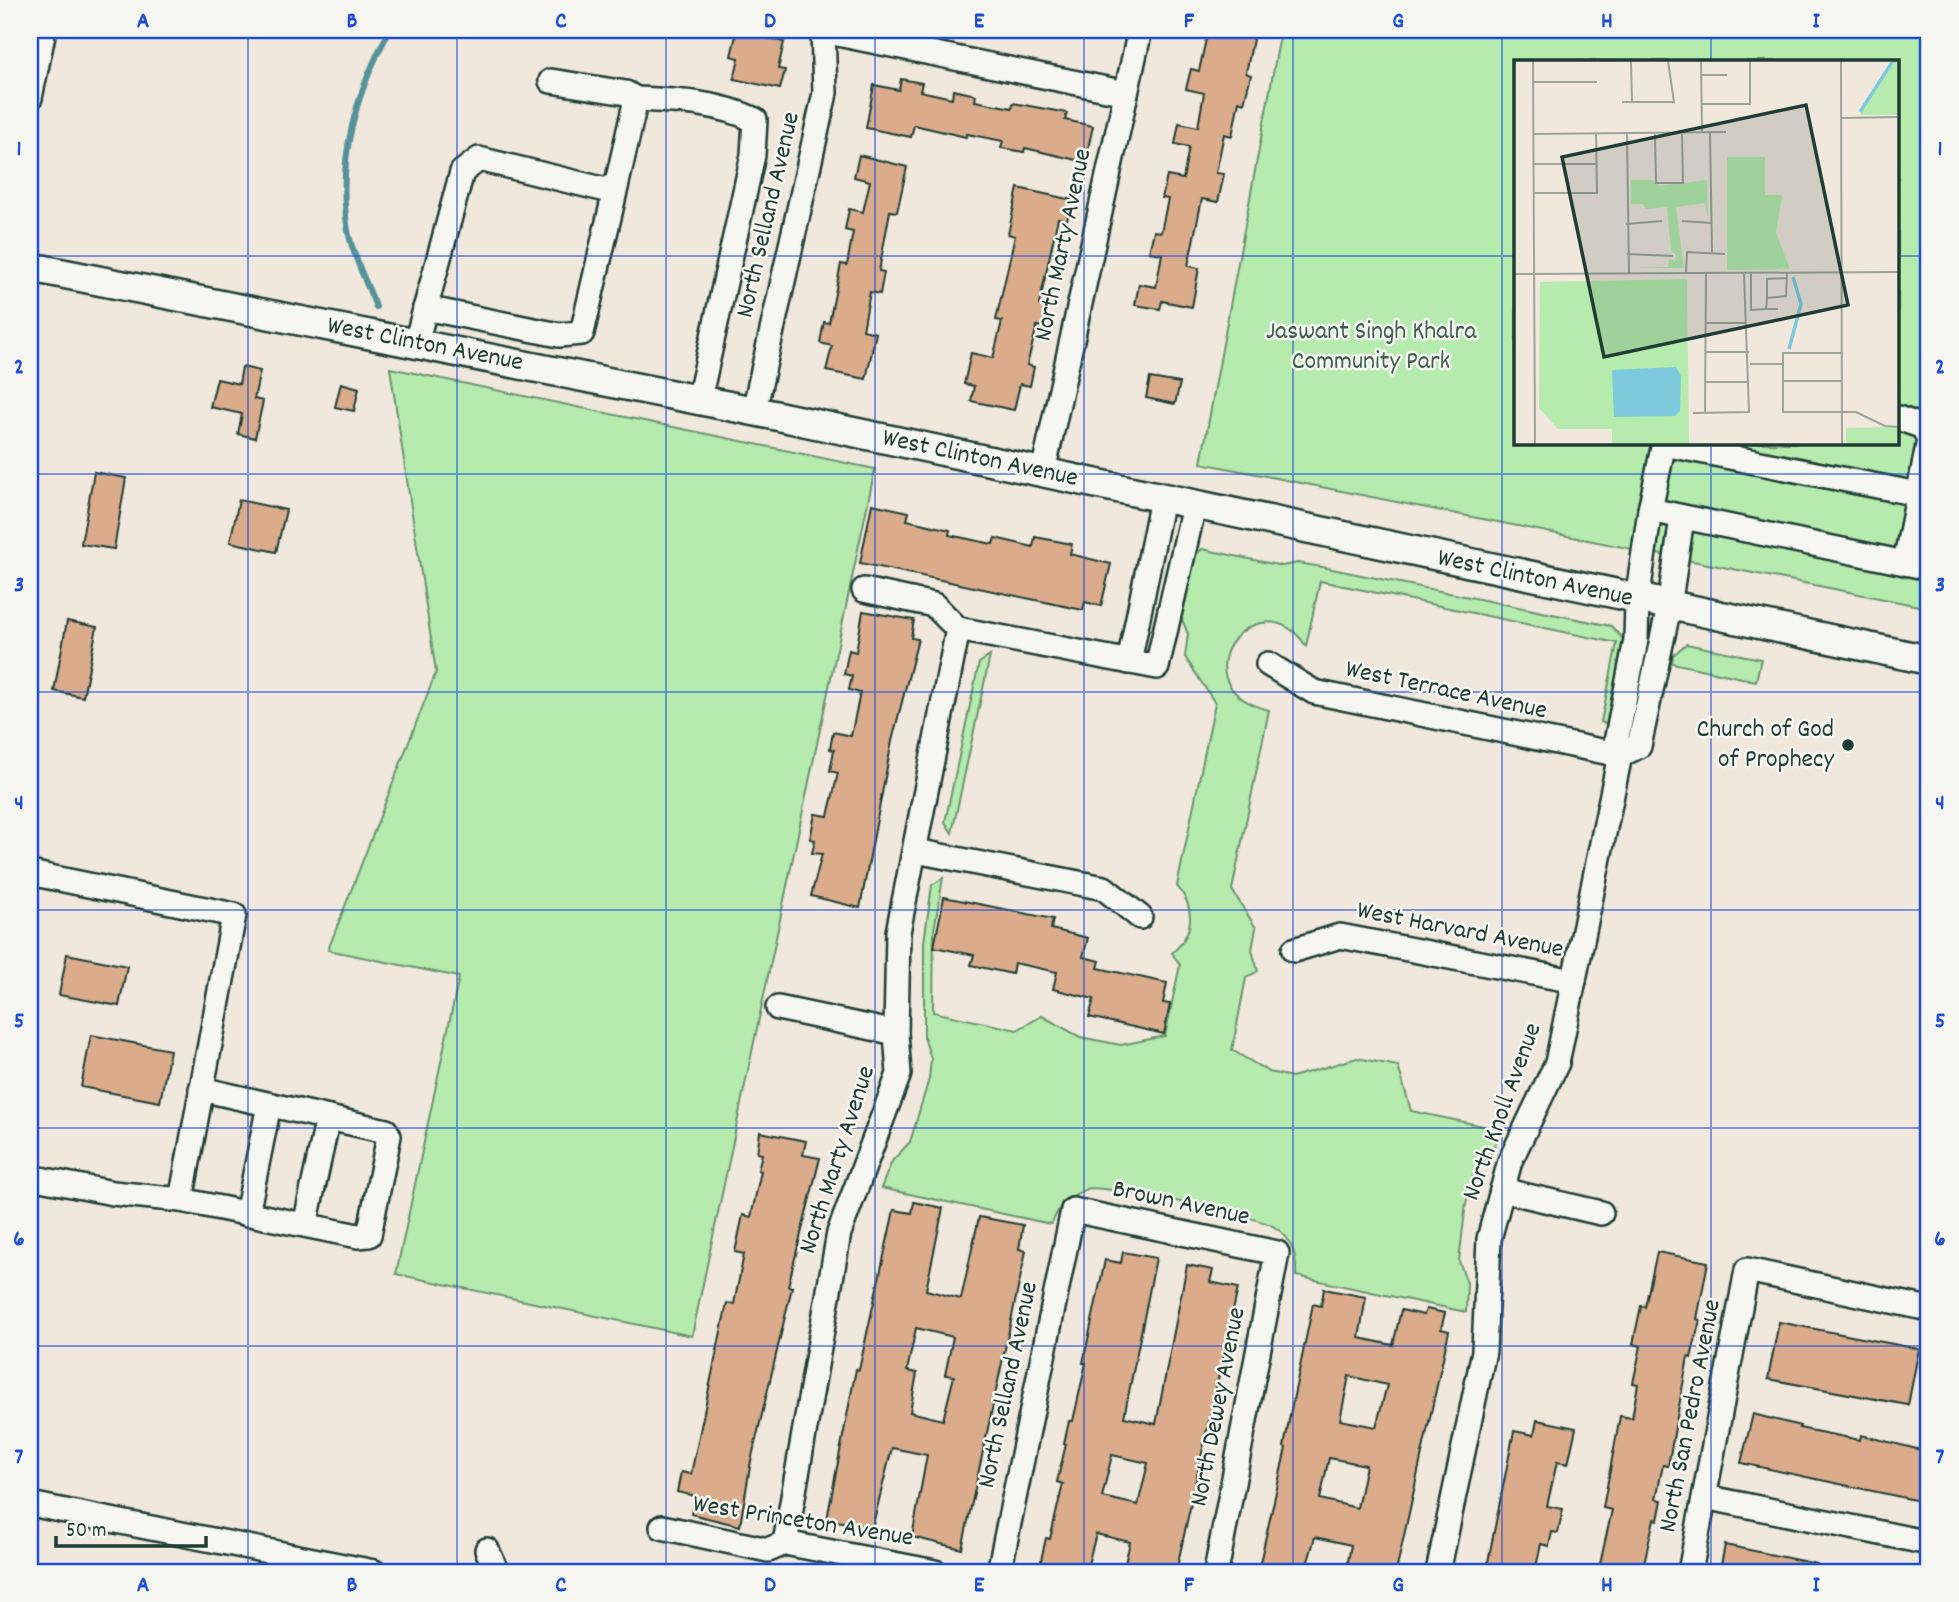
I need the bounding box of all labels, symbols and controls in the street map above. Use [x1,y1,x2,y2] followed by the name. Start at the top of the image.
[137,6,149,39] text: A
[347,6,358,39] text: B
[555,6,567,39] text: C
[764,6,776,39] text: D
[974,6,985,39] text: E
[1184,6,1195,39] text: F
[1392,6,1404,39] text: G
[1601,6,1613,39] text: H
[1812,6,1820,39] text: I
[1514,60,1899,444] inset map
[727,108,811,322] street label: North Selland Avenue
[16,134,22,167] text: 1
[1937,134,1943,167] text: 1
[1026,145,1102,345] street label: North Marty Avenue
[324,308,526,382] street label: West Clinton Avenue
[1266,314,1477,381] park label: Jaswant Singh Khalra Community Park
[14,352,24,385] text: 2
[1935,352,1945,385] text: 2
[879,420,1081,498] street label: West Clinton Avenue
[1434,540,1636,618] street label: West Clinton Avenue
[14,570,24,603] text: 3
[1935,570,1945,603] text: 3
[1342,652,1550,730] street label: West Terrace Avenue
[1697,712,1834,779] place label: Church of God of Prophecy
[1840,737,1856,753] marker: Church of God of Prophecy
[14,788,24,821] text: 4
[1935,788,1945,821] text: 4
[1353,893,1567,969] street label: West Harvard Avenue
[14,1006,24,1039] text: 5
[1935,1006,1945,1039] text: 5
[1454,1018,1552,1206] street label: North Knoll Avenue
[790,1061,886,1259] street label: North Marty Avenue
[1109,1171,1253,1237] street label: Brown Avenue
[13,1224,25,1257] text: 6
[1934,1224,1946,1257] text: 6
[969,1278,1049,1492] street label: North Selland Avenue
[1650,1296,1732,1536] street label: North San Pedro Avenue
[1182,1304,1256,1510] street label: North Dewey Avenue
[15,1442,24,1475] text: 7
[1936,1442,1945,1475] text: 7
[690,1486,916,1558] street label: West Princeton Avenue
[56,1504,206,1548] scale bar
[66,1517,106,1547] text: 50 m
[137,1570,149,1602] text: A
[347,1570,358,1602] text: B
[555,1570,567,1602] text: C
[764,1570,776,1602] text: D
[974,1570,985,1602] text: E
[1184,1570,1195,1602] text: F
[1392,1570,1404,1602] text: G
[1601,1570,1613,1602] text: H
[1812,1570,1820,1602] text: I

